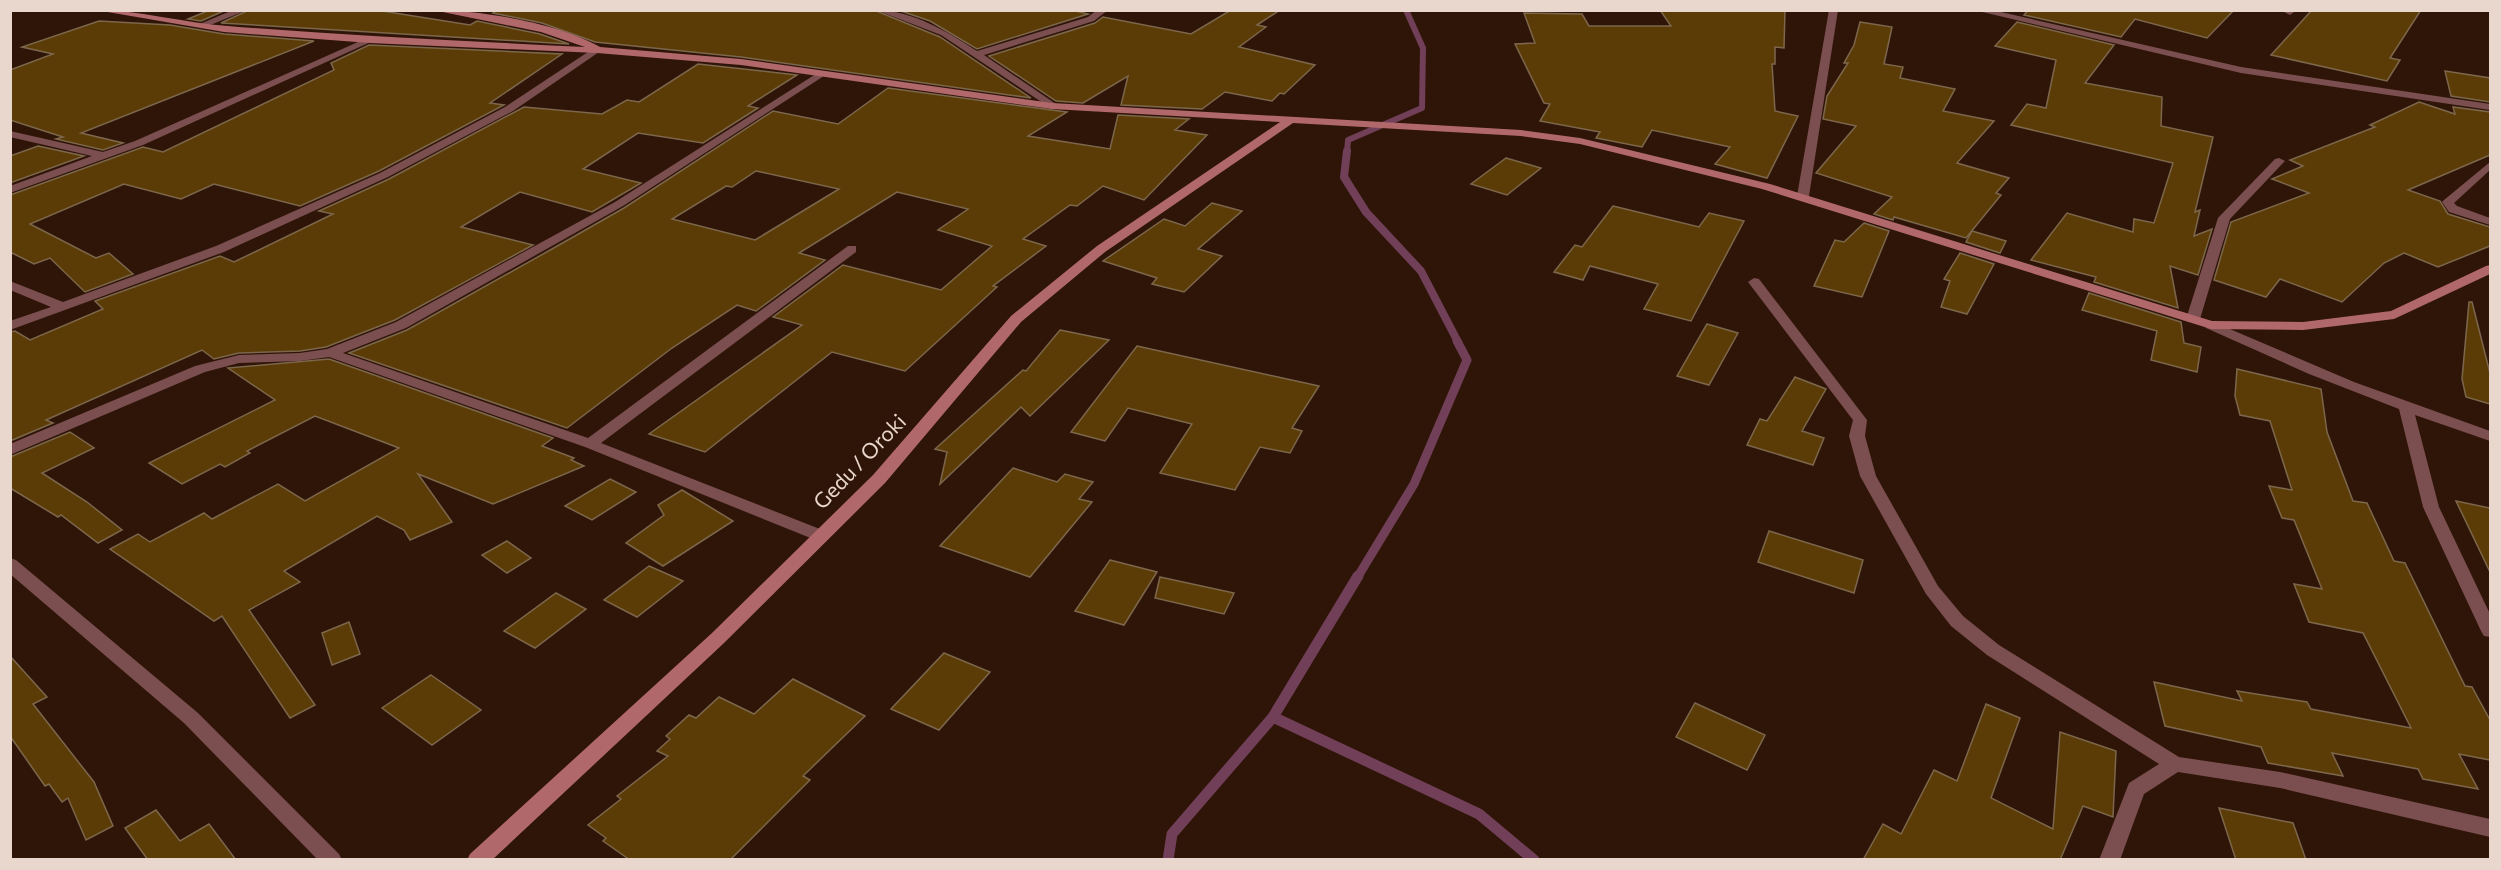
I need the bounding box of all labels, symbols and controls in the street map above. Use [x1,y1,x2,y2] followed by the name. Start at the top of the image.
[807,408,910,514] street label: Gedu / Oroki

